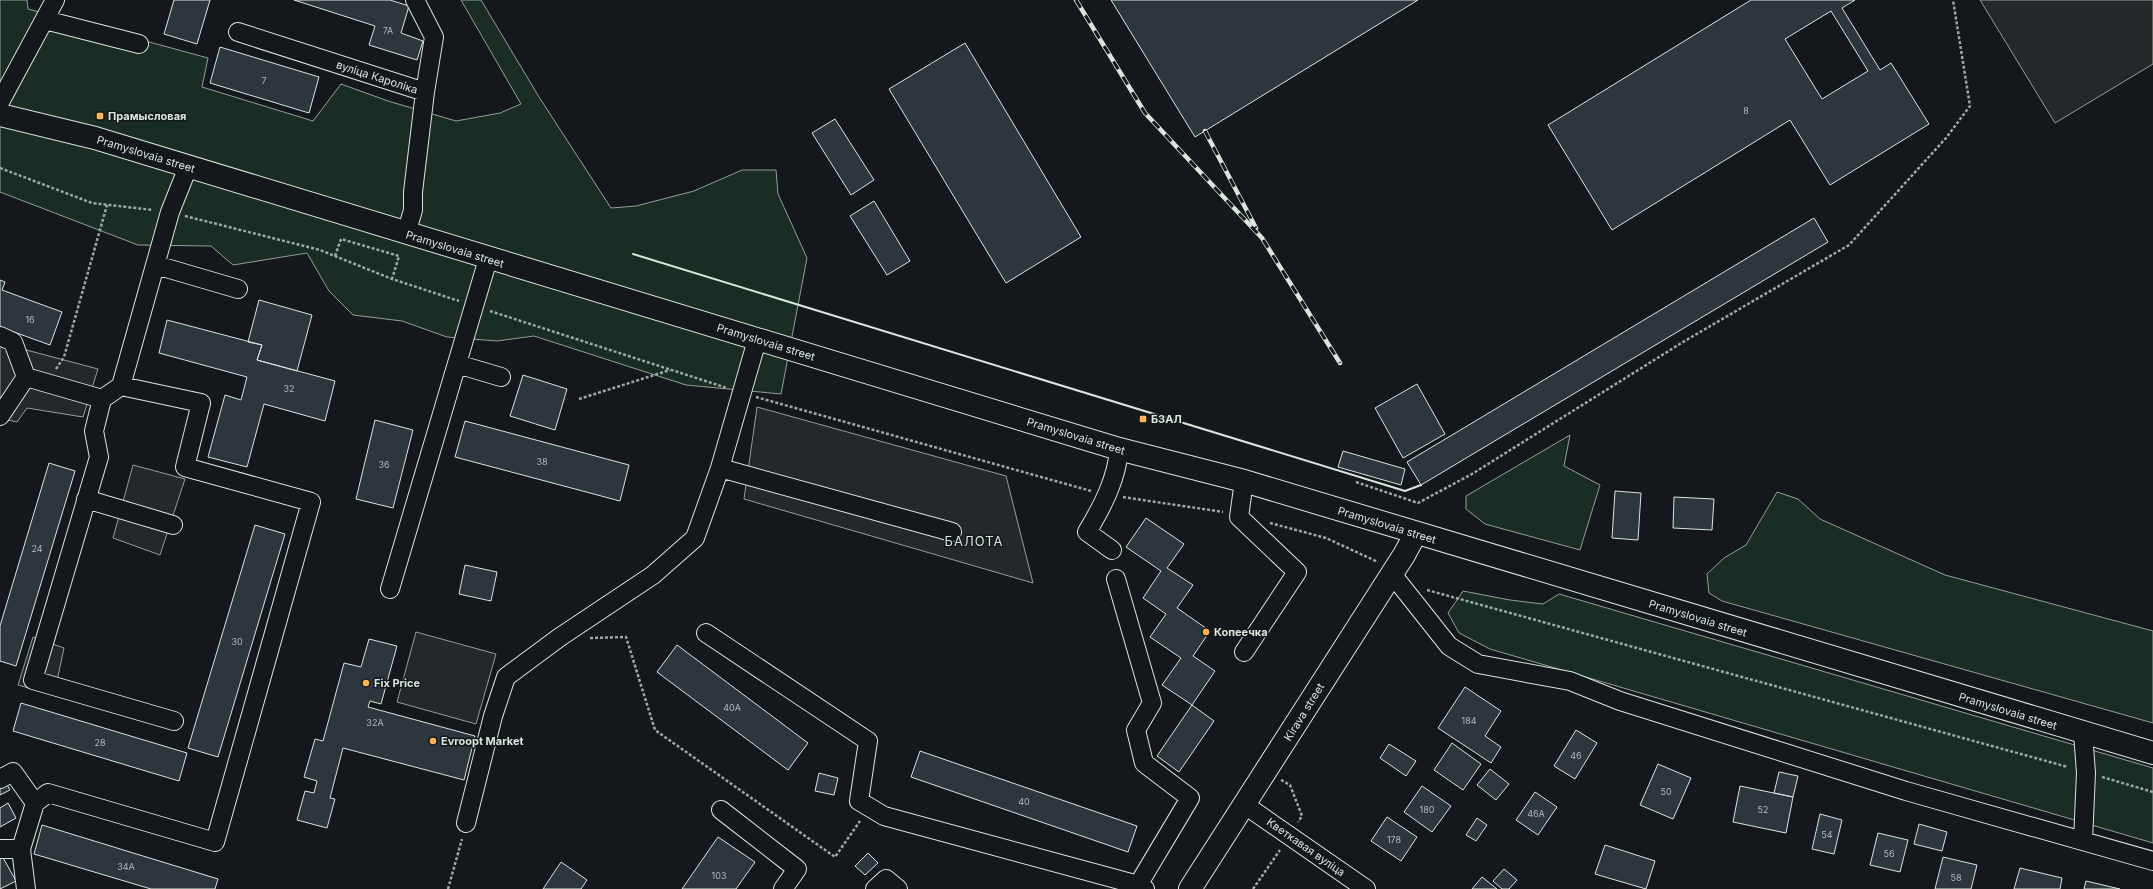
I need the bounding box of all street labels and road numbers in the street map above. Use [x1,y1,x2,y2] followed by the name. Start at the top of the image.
[335,57,419,97] street label: вуліца Кароліка
[95,132,197,176] street label: Pramyslovaia street
[404,227,506,271] street label: Pramyslovaia street
[715,320,817,364] street label: Pramyslovaia street
[1025,414,1127,458] street label: Pramyslovaia street
[1336,503,1438,547] street label: Pramyslovaia street
[1647,596,1749,640] street label: Pramyslovaia street
[1281,680,1328,744] street label: Kirava street
[1957,689,2059,733] street label: Pramyslovaia street
[1264,815,1348,879] street label: Кветкавая вуліца

